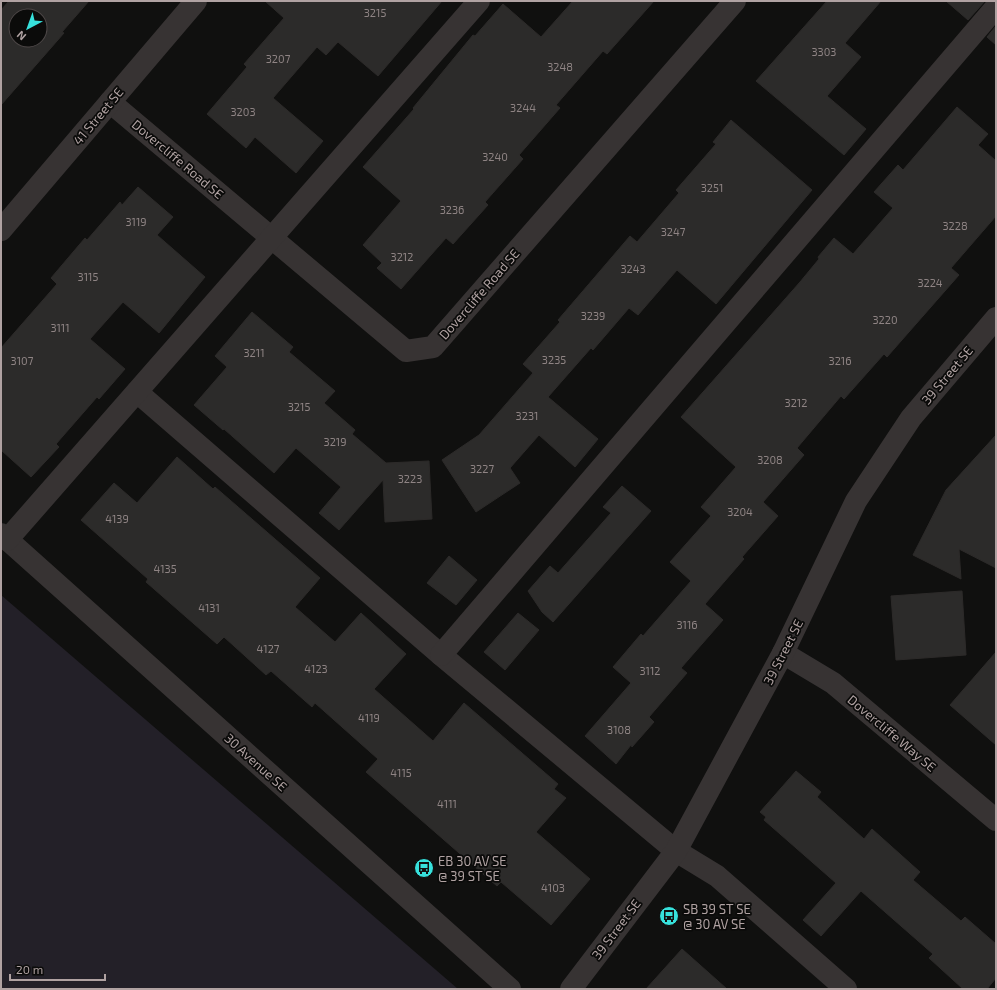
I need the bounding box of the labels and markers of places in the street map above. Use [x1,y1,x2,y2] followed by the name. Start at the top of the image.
[438,853,507,884] place label: EB 30 AV SE @ 39 ST SE
[413,857,435,879] bus stop icon: EB 30 AV SE @ 39 ST SE
[683,901,751,932] place label: SB 39 ST SE @ 30 AV SE
[658,905,680,927] bus stop icon: SB 39 ST SE @ 30 AV SE

